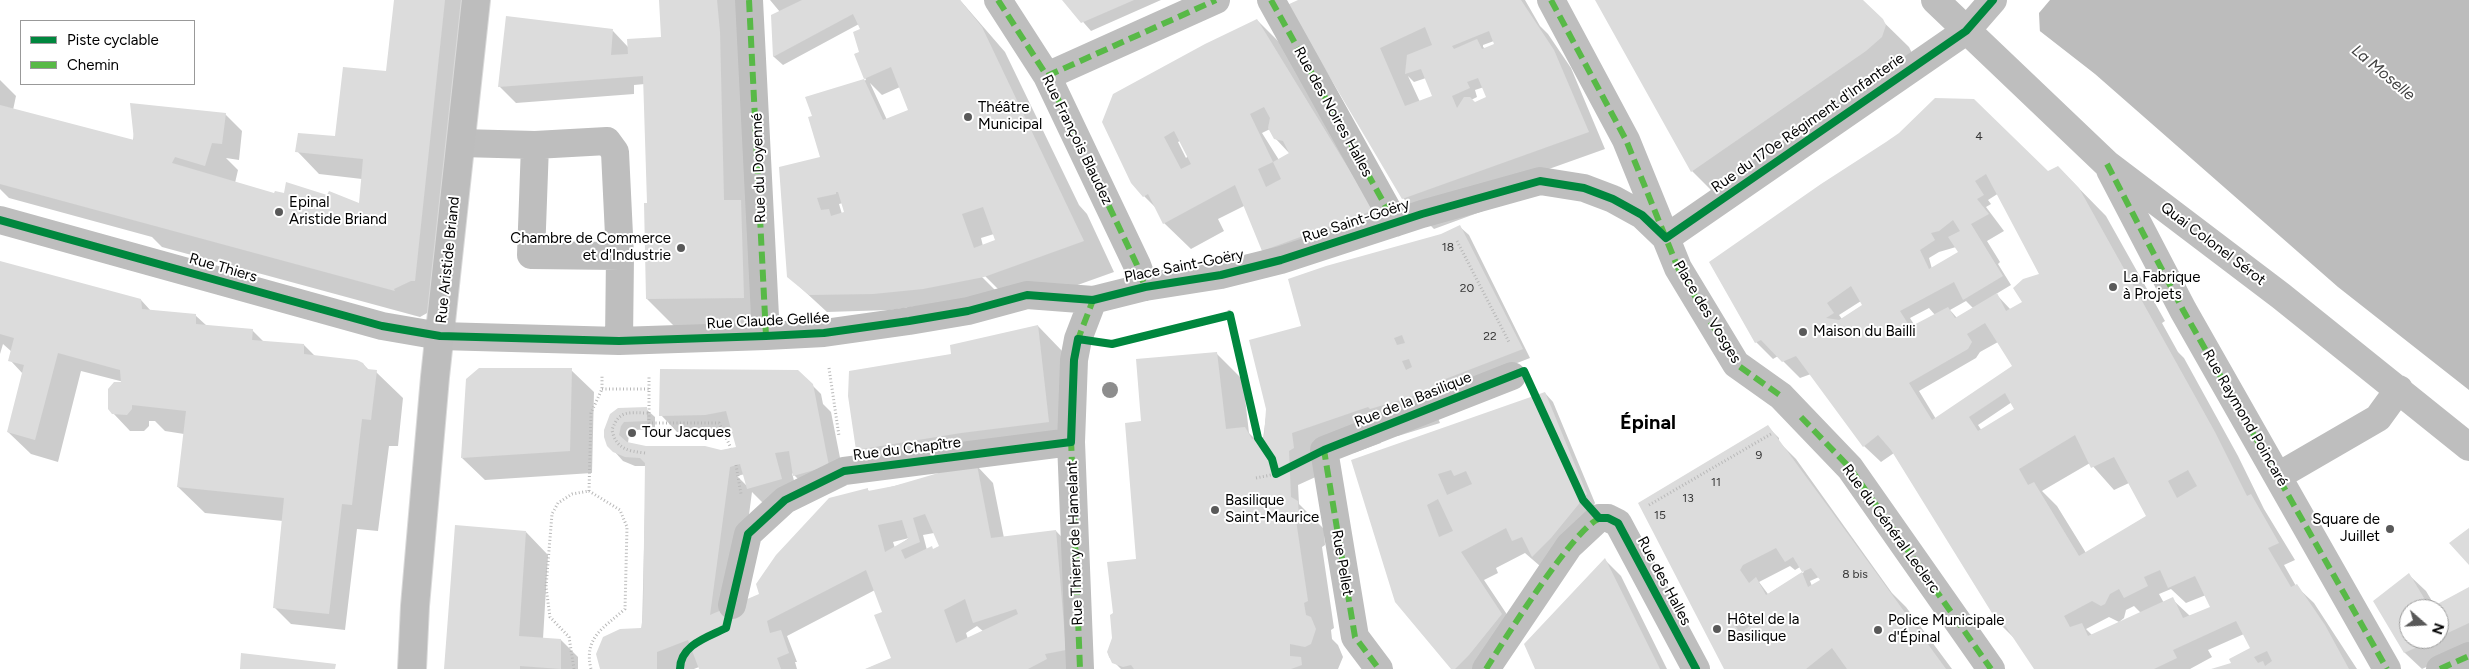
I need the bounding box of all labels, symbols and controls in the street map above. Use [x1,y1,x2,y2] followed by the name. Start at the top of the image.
[20,20,195,85] legend
[67,31,159,49] text: Piste cyclable
[2347,41,2419,105] water label: La Moselle
[1290,44,1376,180] street label: Rue des Noires Halles
[1708,49,1908,197] street label: Rue du 170e Régiment d'Infanterie
[67,56,119,74] text: Chemin
[1038,72,1116,208] street label: Rue François Blaudez
[978,99,1042,134] place label: Théâtre Municipal
[962,111,974,123] marker: Théâtre Municipal
[748,113,770,223] street label: Rue du Doyenné
[1975,129,1983,143] house number: 4
[289,194,387,229] place label: Epinal Aristide Briand
[1300,195,1412,247] street label: Rue Saint-Goëry
[432,196,464,324] street label: Rue Aristide Briand
[2157,199,2269,289] street label: Quai Colonel Sérot
[273,206,285,218] marker: Epinal Aristide Briand
[510,230,671,265] place label: Chambre de Commerce et d'Industrie
[1442,240,1454,254] house number: 18
[675,242,687,254] marker: Chambre de Commerce et d'Industrie
[1123,246,1245,286] street label: Place Saint-Goëry
[187,250,259,286] street label: Rue Thiers
[1669,257,1745,367] street label: Place des Vosges
[2123,269,2200,304] place label: La Fabrique à Projets
[1460,281,1474,295] house number: 20
[2107,281,2119,293] marker: La Fabrique à Projets
[706,309,830,333] street label: Rue Claude Gellée
[1813,323,1916,341] place label: Maison du Bailli
[1797,326,1809,338] marker: Maison du Bailli
[1483,329,1497,343] house number: 22
[2198,346,2292,490] street label: Rue Raymond Poincaré
[1352,368,1474,432] street label: Rue de la Basilique
[1620,411,1676,435] district label: Épinal
[642,424,731,442] place label: Tour Jacques
[626,427,638,439] marker: Tour Jacques
[852,433,962,465] street label: Rue du Chapître
[1756,448,1762,462] house number: 9
[1063,460,1087,626] street label: Rue Thierry de Hamelant
[1838,461,1944,597] street label: Rue du Général Leclerc
[1711,475,1721,489] house number: 11
[1682,491,1694,505] house number: 13
[1225,492,1319,527] place label: Basilique Saint-Maurice
[1209,504,1221,516] marker: Basilique Saint-Maurice
[1654,508,1666,522] house number: 15
[2312,511,2380,546] place label: Square de Juillet
[2384,523,2396,535] marker: Square de Juillet
[1327,529,1357,597] street label: Rue Pellet
[1633,533,1695,629] street label: Rue des Halles
[1842,567,1868,581] house number: 8 bis
[2399,599,2449,649] north arrow
[1727,611,1799,646] place label: Hôtel de la Basilique
[1888,612,2005,647] place label: Police Municipale d'Épinal
[2428,621,2448,637] text: N
[1711,623,1723,635] marker: Hôtel de la Basilique
[1872,624,1884,636] marker: Police Municipale d'Épinal

